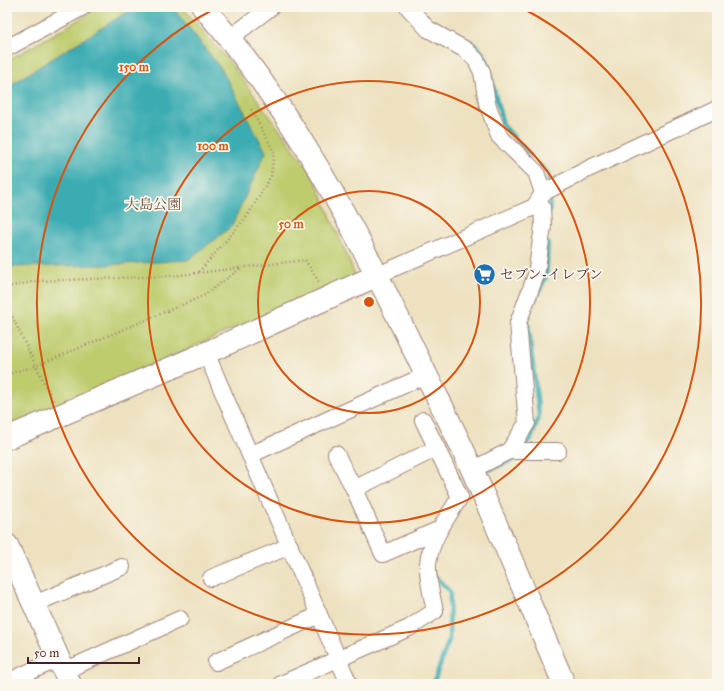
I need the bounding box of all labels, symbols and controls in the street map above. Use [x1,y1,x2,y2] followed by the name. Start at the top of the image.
[119,60,150,74] text: 150 m
[197,139,230,153] text: 100 m
[125,196,181,213] park label: 大島公園
[278,217,305,231] text: 50 m
[471,261,497,287] supermarket icon: セブン-イレブン
[500,266,603,283] place label: セブン-イレブン
[362,295,376,309] centre of rings
[28,639,139,665] scale bar
[34,646,59,660] text: 50 m

